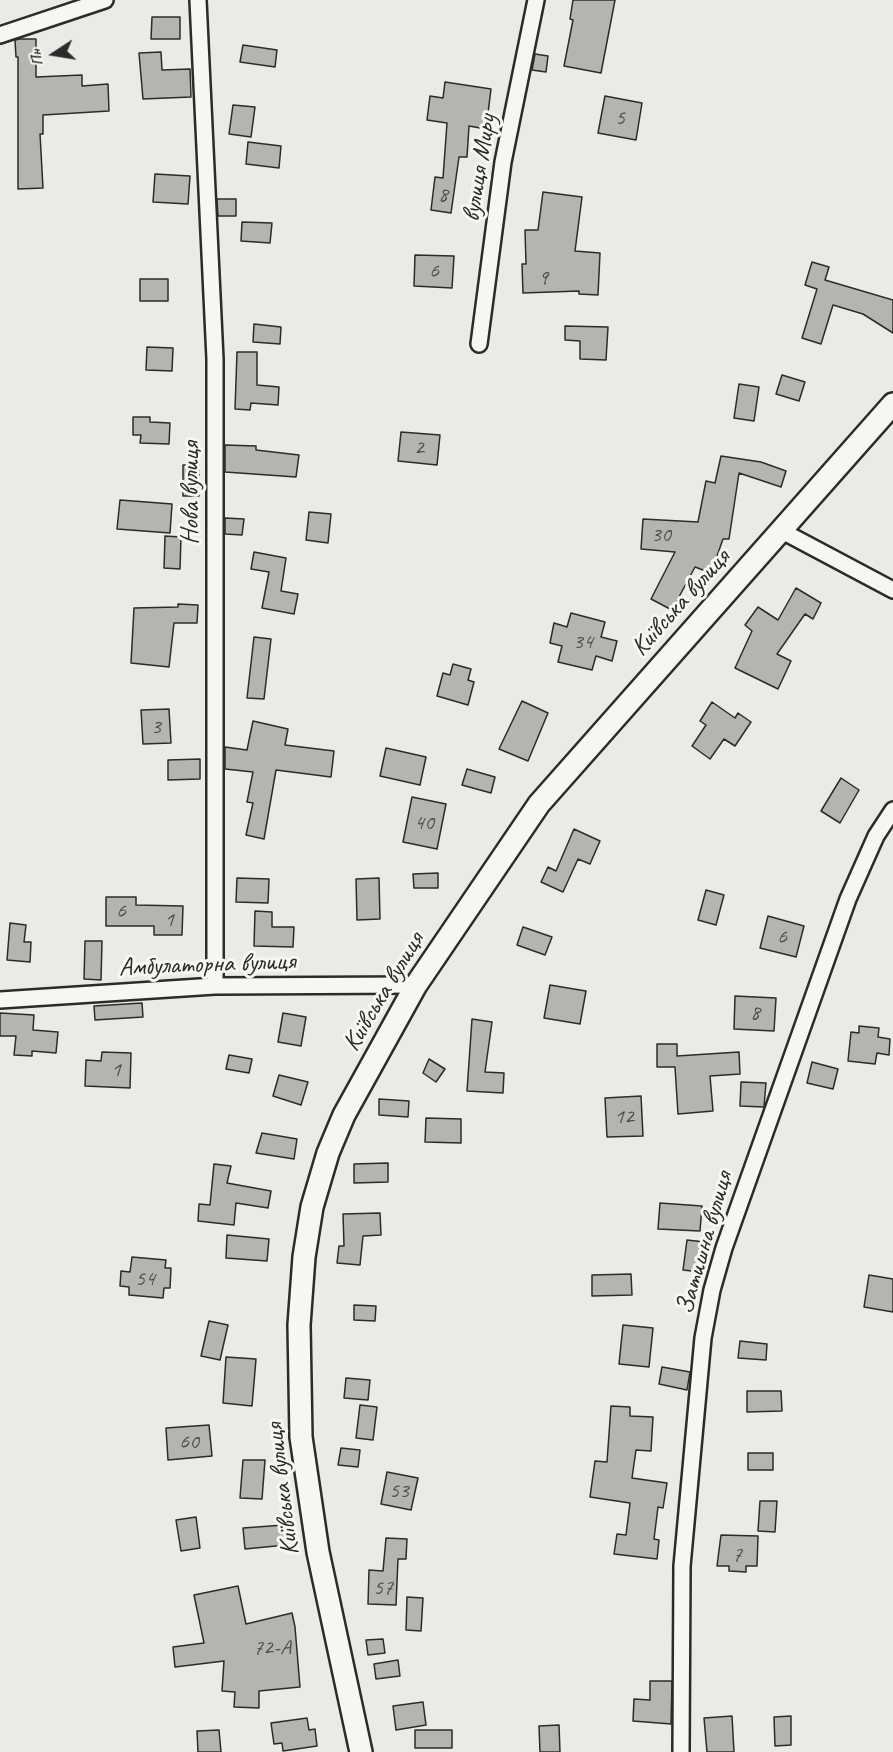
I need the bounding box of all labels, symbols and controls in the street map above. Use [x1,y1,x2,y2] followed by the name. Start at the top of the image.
[24,24,84,84] north arrow
[25,47,48,68] text: Пн
[615,105,625,131] house number: 5
[456,112,504,224] street label: вулиця Миру
[438,182,448,208] house number: 8
[429,258,439,284] house number: 6
[538,265,548,291] house number: 9
[414,435,424,461] house number: 2
[175,441,207,545] street label: Нова вулиця
[651,522,671,548] house number: 30
[625,543,737,663] street label: Київська вулиця
[573,629,593,655] house number: 34
[151,714,161,740] house number: 3
[414,810,434,836] house number: 40
[116,898,126,924] house number: 6
[164,907,174,933] house number: 1
[777,924,787,950] house number: 6
[336,927,432,1057] street label: Київська вулиця
[118,946,296,984] street label: Амбулаторна вулиця
[750,1000,760,1026] house number: 8
[111,1057,121,1083] house number: 1
[614,1104,634,1130] house number: 12
[670,1168,740,1318] street label: Затишна вулиця
[135,1266,155,1292] house number: 54
[259,1421,307,1557] street label: Київська вулиця
[179,1429,199,1455] house number: 60
[389,1478,409,1504] house number: 53
[732,1542,742,1568] house number: 7
[373,1575,393,1601] house number: 57
[253,1635,291,1661] house number: 72-А

